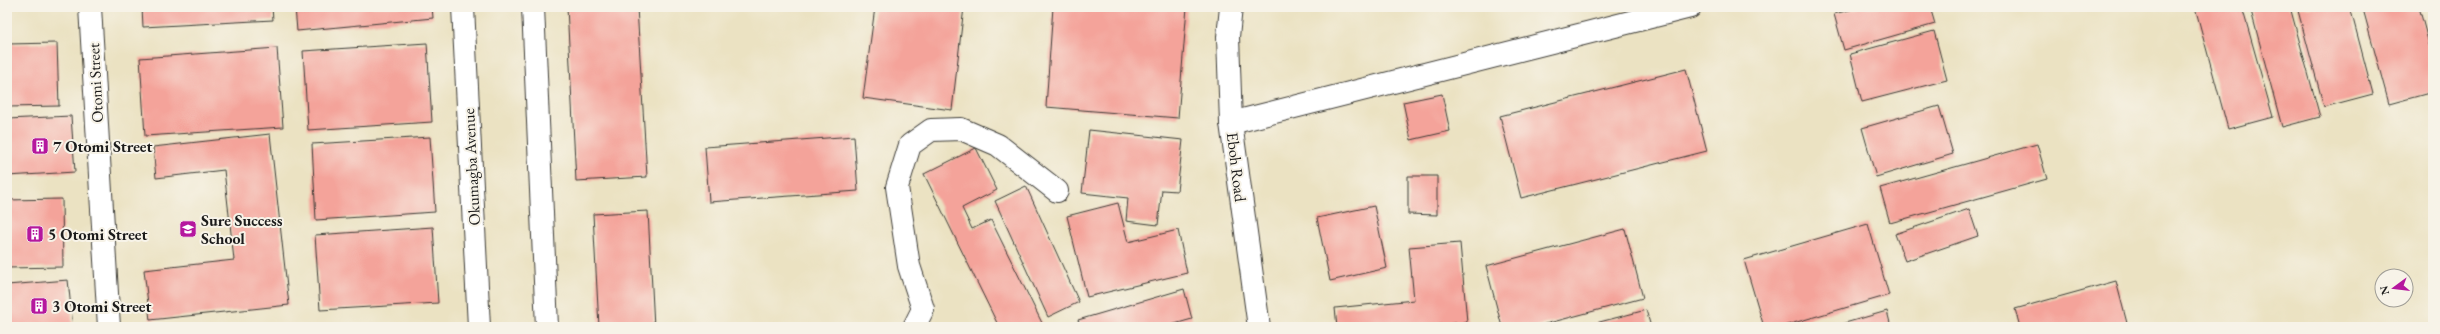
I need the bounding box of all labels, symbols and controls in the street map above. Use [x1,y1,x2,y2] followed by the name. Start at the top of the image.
[83,43,108,123] street label: Otomi Street
[458,108,485,226] street label: Okumagba Avenue
[1222,131,1251,204] street label: Eboh Road
[30,136,50,156] building icon: 7 Otomi Street
[53,136,153,157] place label: 7 Otomi Street
[201,210,283,249] place label: Sure Success School
[178,219,198,239] school or university icon: Sure Success School
[25,224,45,244] building icon: 5 Otomi Street
[48,224,148,245] place label: 5 Otomi Street
[2374,268,2414,308] north arrow
[2376,284,2392,297] text: N
[29,296,49,316] building icon: 3 Otomi Street
[52,296,152,317] place label: 3 Otomi Street

